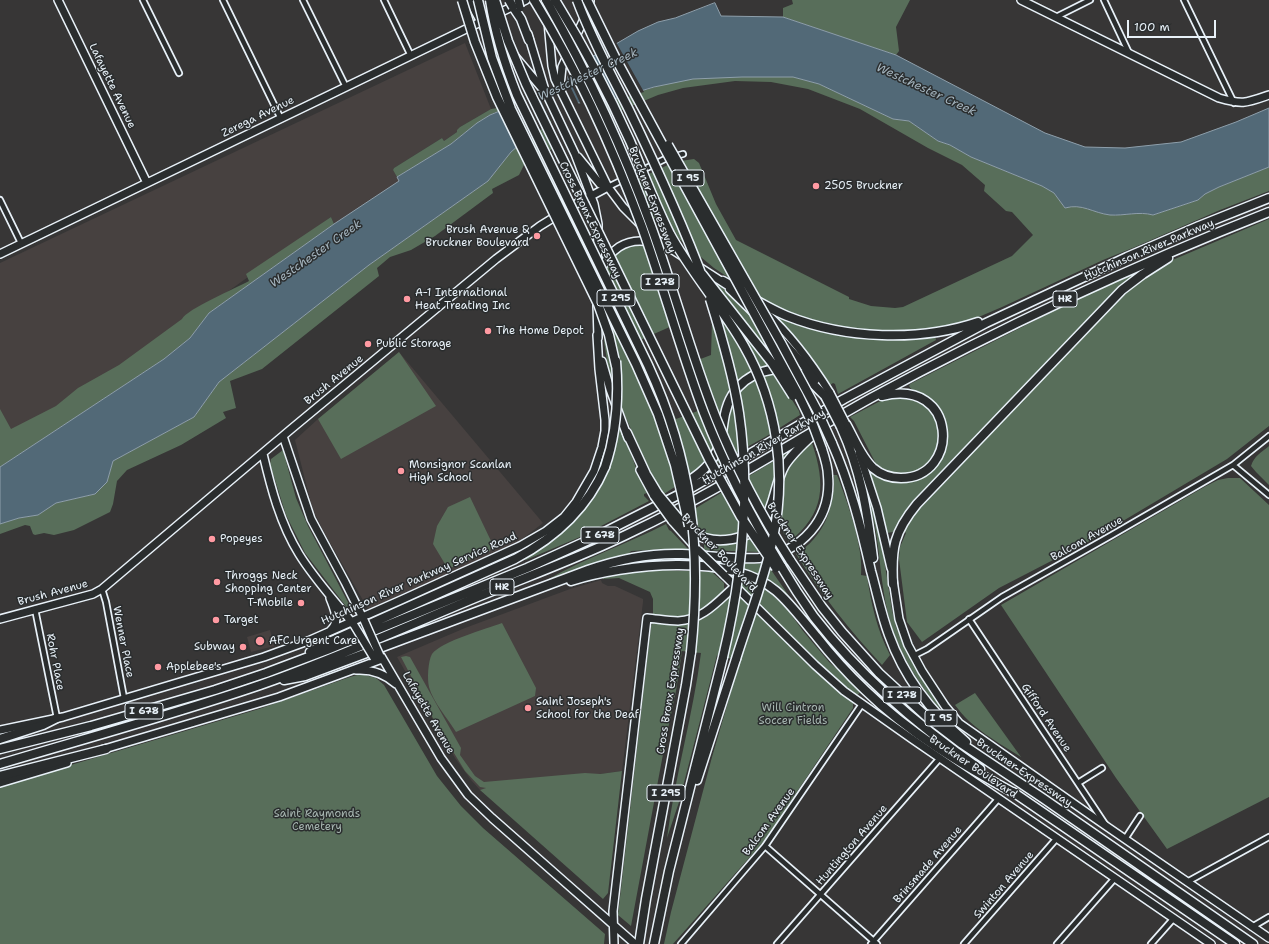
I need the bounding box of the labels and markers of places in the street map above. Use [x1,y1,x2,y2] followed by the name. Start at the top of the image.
[824,179,903,193] place label: 2505 Bruckner
[811,181,821,191] marker: 2505 Bruckner
[425,223,529,249] place label: Brush Avenue & Bruckner Boulevard
[532,231,542,241] marker: Brush Avenue & Bruckner Boulevard
[415,286,510,312] place label: A-1 International Heat Treating Inc
[402,294,412,304] marker: A-1 International Heat Treating Inc
[496,324,584,338] place label: The Home Depot
[483,326,493,336] marker: The Home Depot
[376,337,452,351] place label: Public Storage
[363,339,373,349] marker: Public Storage
[409,458,512,484] place label: Monsignor Scanlan High School
[396,466,406,476] marker: Monsignor Scanlan High School
[220,532,263,546] place label: Popeyes
[207,534,217,544] marker: Popeyes
[225,569,312,595] place label: Throggs Neck Shopping Center
[212,577,222,587] marker: Throggs Neck Shopping Center
[247,596,293,610] place label: T-Mobile
[296,598,306,608] marker: T-Mobile
[224,613,258,627] place label: Target
[211,615,221,625] marker: Target
[269,634,357,648] place label: AFC Urgent Care
[254,635,266,647] marker: AFC Urgent Care
[194,640,235,654] place label: Subway
[238,642,248,652] marker: Subway
[166,660,222,674] place label: Applebee's
[153,662,163,672] marker: Applebee's
[536,695,639,721] place label: Saint Joseph's School for the Deaf
[523,703,533,713] marker: Saint Joseph's School for the Deaf

